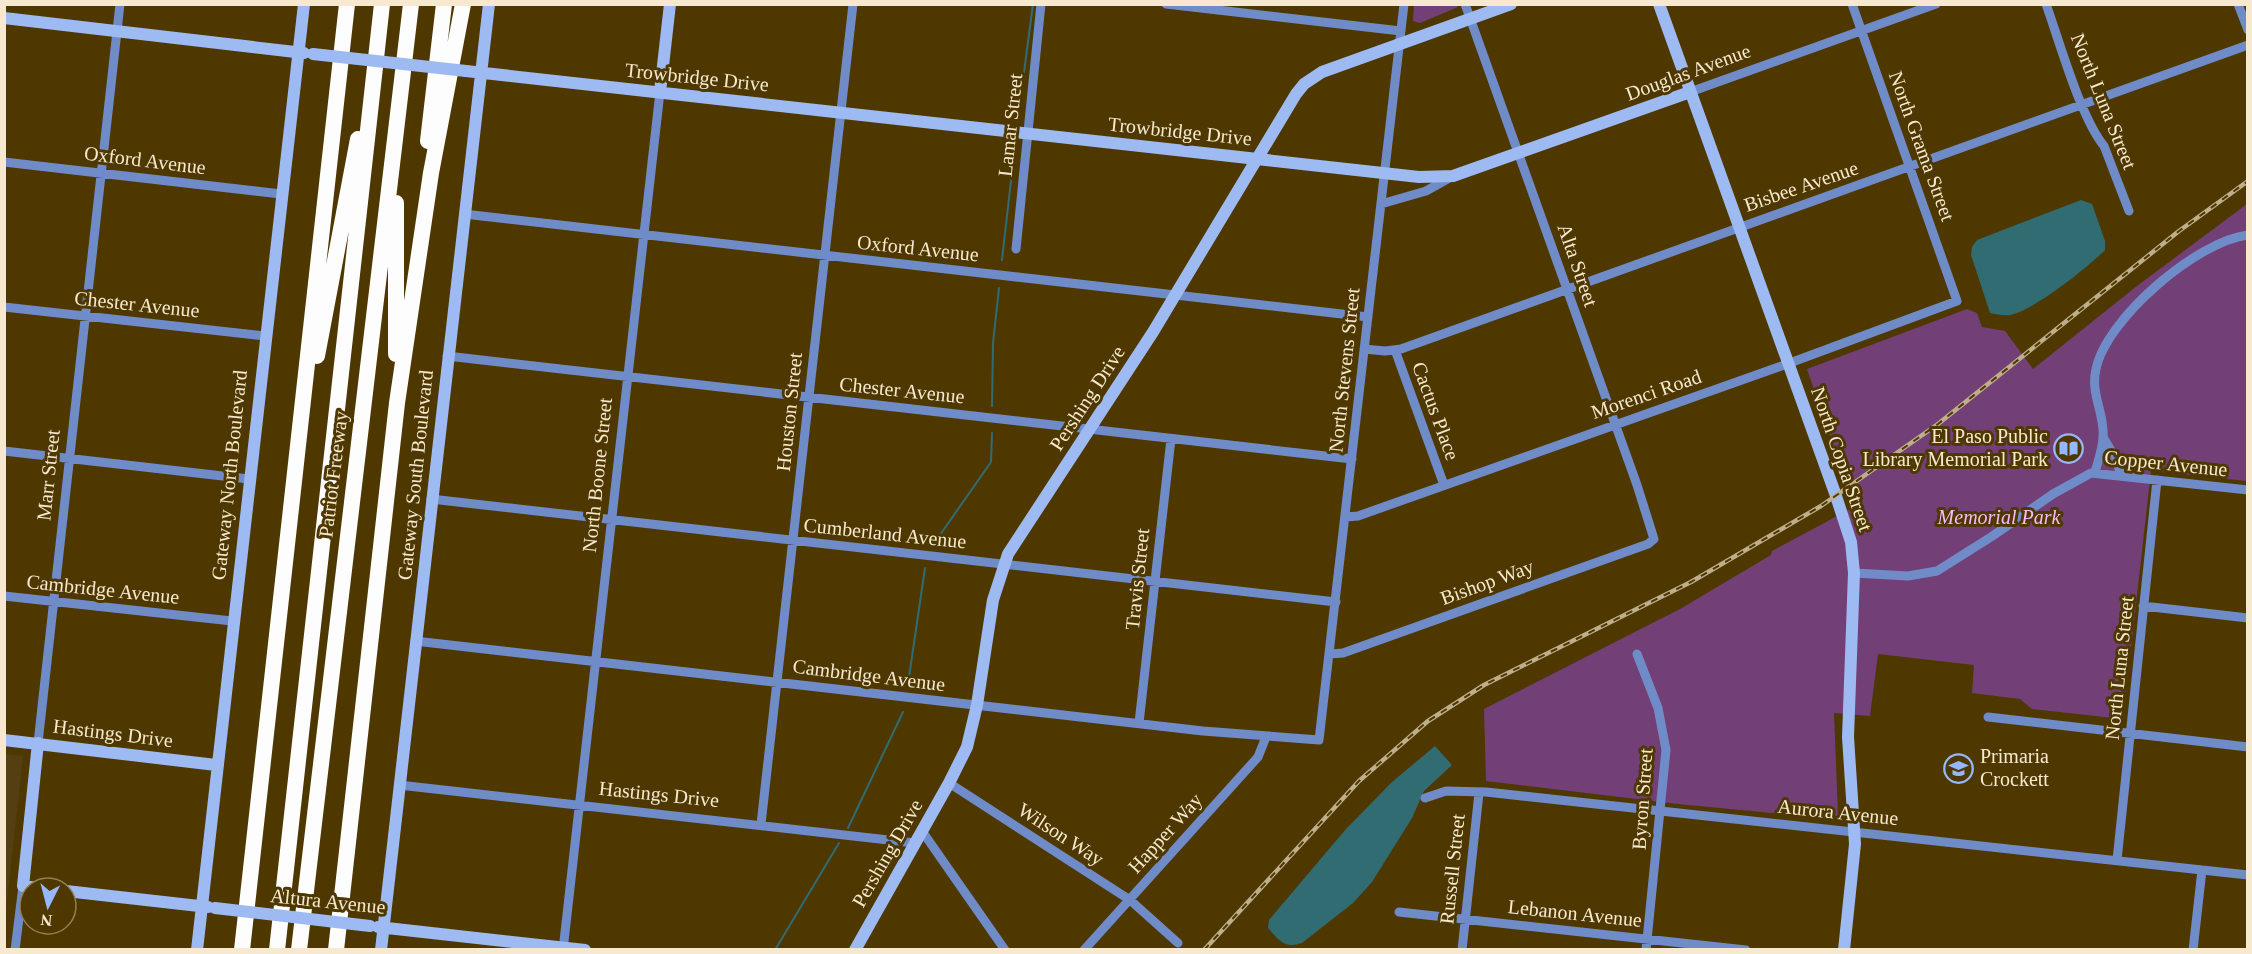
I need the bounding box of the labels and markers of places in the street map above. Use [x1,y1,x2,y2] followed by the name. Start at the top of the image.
[1863,425,2048,471] place label: El Paso Public Library Memorial Park
[2053,432,2085,464] library icon: El Paso Public Library Memorial Park
[1980,745,2049,790] place label: Primaria Crockett
[1943,752,1975,784] school or university icon: Primaria Crockett

